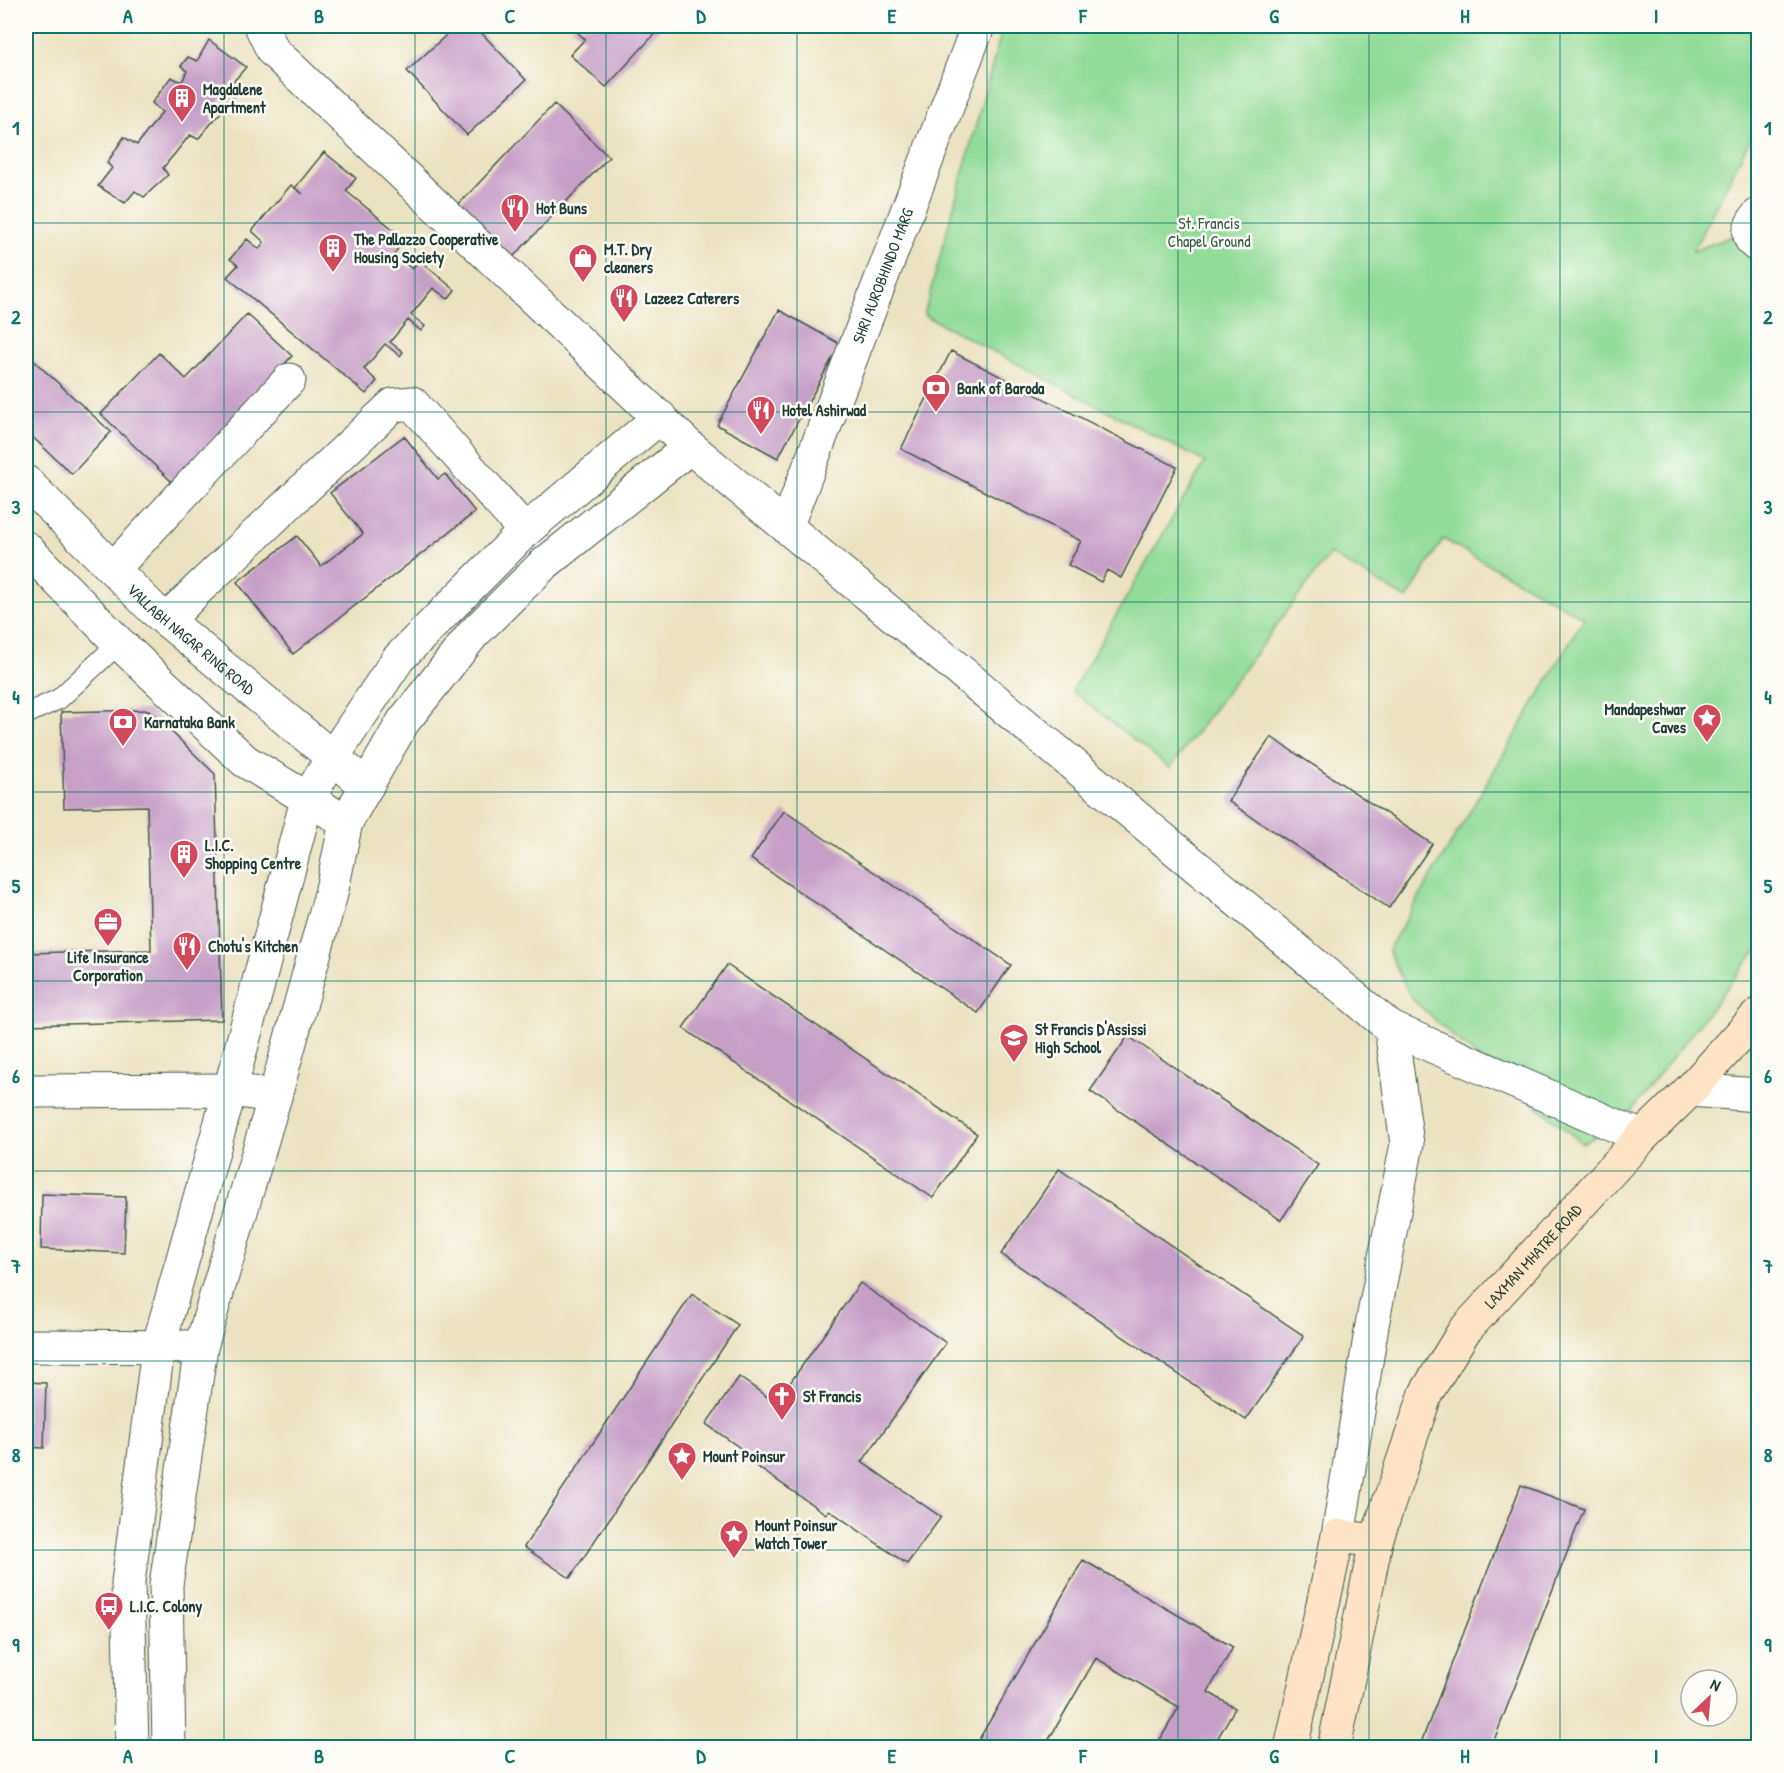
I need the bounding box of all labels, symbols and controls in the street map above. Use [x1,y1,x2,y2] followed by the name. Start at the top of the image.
[123,2,133,29] text: A
[314,2,324,29] text: B
[505,2,516,29] text: C
[696,2,706,29] text: D
[888,2,897,29] text: E
[1078,2,1088,29] text: F
[1269,2,1279,29] text: G
[1460,2,1470,29] text: H
[1654,2,1658,29] text: I
[203,78,266,119] place label: Magdalene Apartment
[166,82,198,124] building icon: Magdalene Apartment
[12,114,20,141] text: 1
[1764,114,1772,141] text: 1
[499,192,531,234] restaurant icon: Hot Buns
[536,197,588,219] place label: Hot Buns
[847,205,918,346] street label: SHRI AUROBHINDO MARG
[1167,212,1251,252] park label: St. Francis Chapel Ground
[353,228,499,269] place label: The Pallazzo Cooperative Housing Society
[317,232,349,274] building icon: The Pallazzo Cooperative Housing Society
[604,238,654,278] place label: M.T. Dry cleaners
[567,242,599,284] shop icon: M.T. Dry cleaners
[608,282,640,324] restaurant icon: Lazeez Caterers
[645,287,740,309] place label: Lazeez Caterers
[11,303,21,330] text: 2
[1763,303,1773,330] text: 2
[920,372,952,414] bank icon: Bank of Baroda
[957,377,1045,399] place label: Bank of Baroda
[745,394,777,436] restaurant icon: Hotel Ashirwad
[782,399,867,421] place label: Hotel Ashirwad
[12,493,21,520] text: 3
[1764,493,1773,520] text: 3
[122,578,260,700] street label: VALLABH NAGAR RING ROAD
[12,683,20,710] text: 4
[1764,683,1772,710] text: 4
[1605,698,1687,738] place label: Mandapeshwar Caves
[1691,702,1723,744] place icon: Mandapeshwar Caves
[107,706,139,748] bank icon: Karnataka Bank
[144,711,235,733] place label: Karnataka Bank
[205,834,302,875] place label: L.I.C. Shopping Centre
[168,838,200,880] building icon: L.I.C. Shopping Centre
[12,872,21,899] text: 5
[1764,872,1773,899] text: 5
[92,906,124,948] office icon: Life Insurance Corporation
[171,930,203,972] restaurant icon: Chotu's Kitchen
[208,935,298,957] place label: Chotu's Kitchen
[67,946,149,987] place label: Life Insurance Corporation
[1035,1018,1147,1059] place label: St Francis D'Assissi High School
[998,1022,1030,1064] school or university icon: St Francis D'Assissi High School
[12,1062,20,1089] text: 6
[1764,1062,1772,1089] text: 6
[1479,1199,1587,1313] street label: LAXMAN MHATRE ROAD
[10,1252,21,1279] text: 7
[1762,1252,1773,1279] text: 7
[766,1380,798,1422] church icon: St Francis
[803,1385,862,1407] place label: St Francis
[666,1440,698,1482] place icon: Mount Poinsur
[12,1441,21,1468] text: 8
[1764,1441,1773,1468] text: 8
[703,1445,786,1467] place label: Mount Poinsur
[755,1514,838,1554] place label: Mount Poinsur Watch Tower
[718,1518,750,1560] place icon: Mount Poinsur Watch Tower
[93,1590,125,1632] bus stop icon: L.I.C. Colony
[130,1595,203,1618] place label: L.I.C. Colony
[12,1631,20,1658] text: 9
[1764,1631,1772,1658] text: 9
[1679,1668,1739,1728] north arrow
[1707,1673,1725,1696] text: N
[123,1742,133,1769] text: A
[314,1742,324,1769] text: B
[505,1742,516,1769] text: C
[696,1742,706,1769] text: D
[888,1742,897,1769] text: E
[1078,1742,1088,1769] text: F
[1269,1742,1279,1769] text: G
[1460,1742,1470,1769] text: H
[1654,1742,1658,1769] text: I

